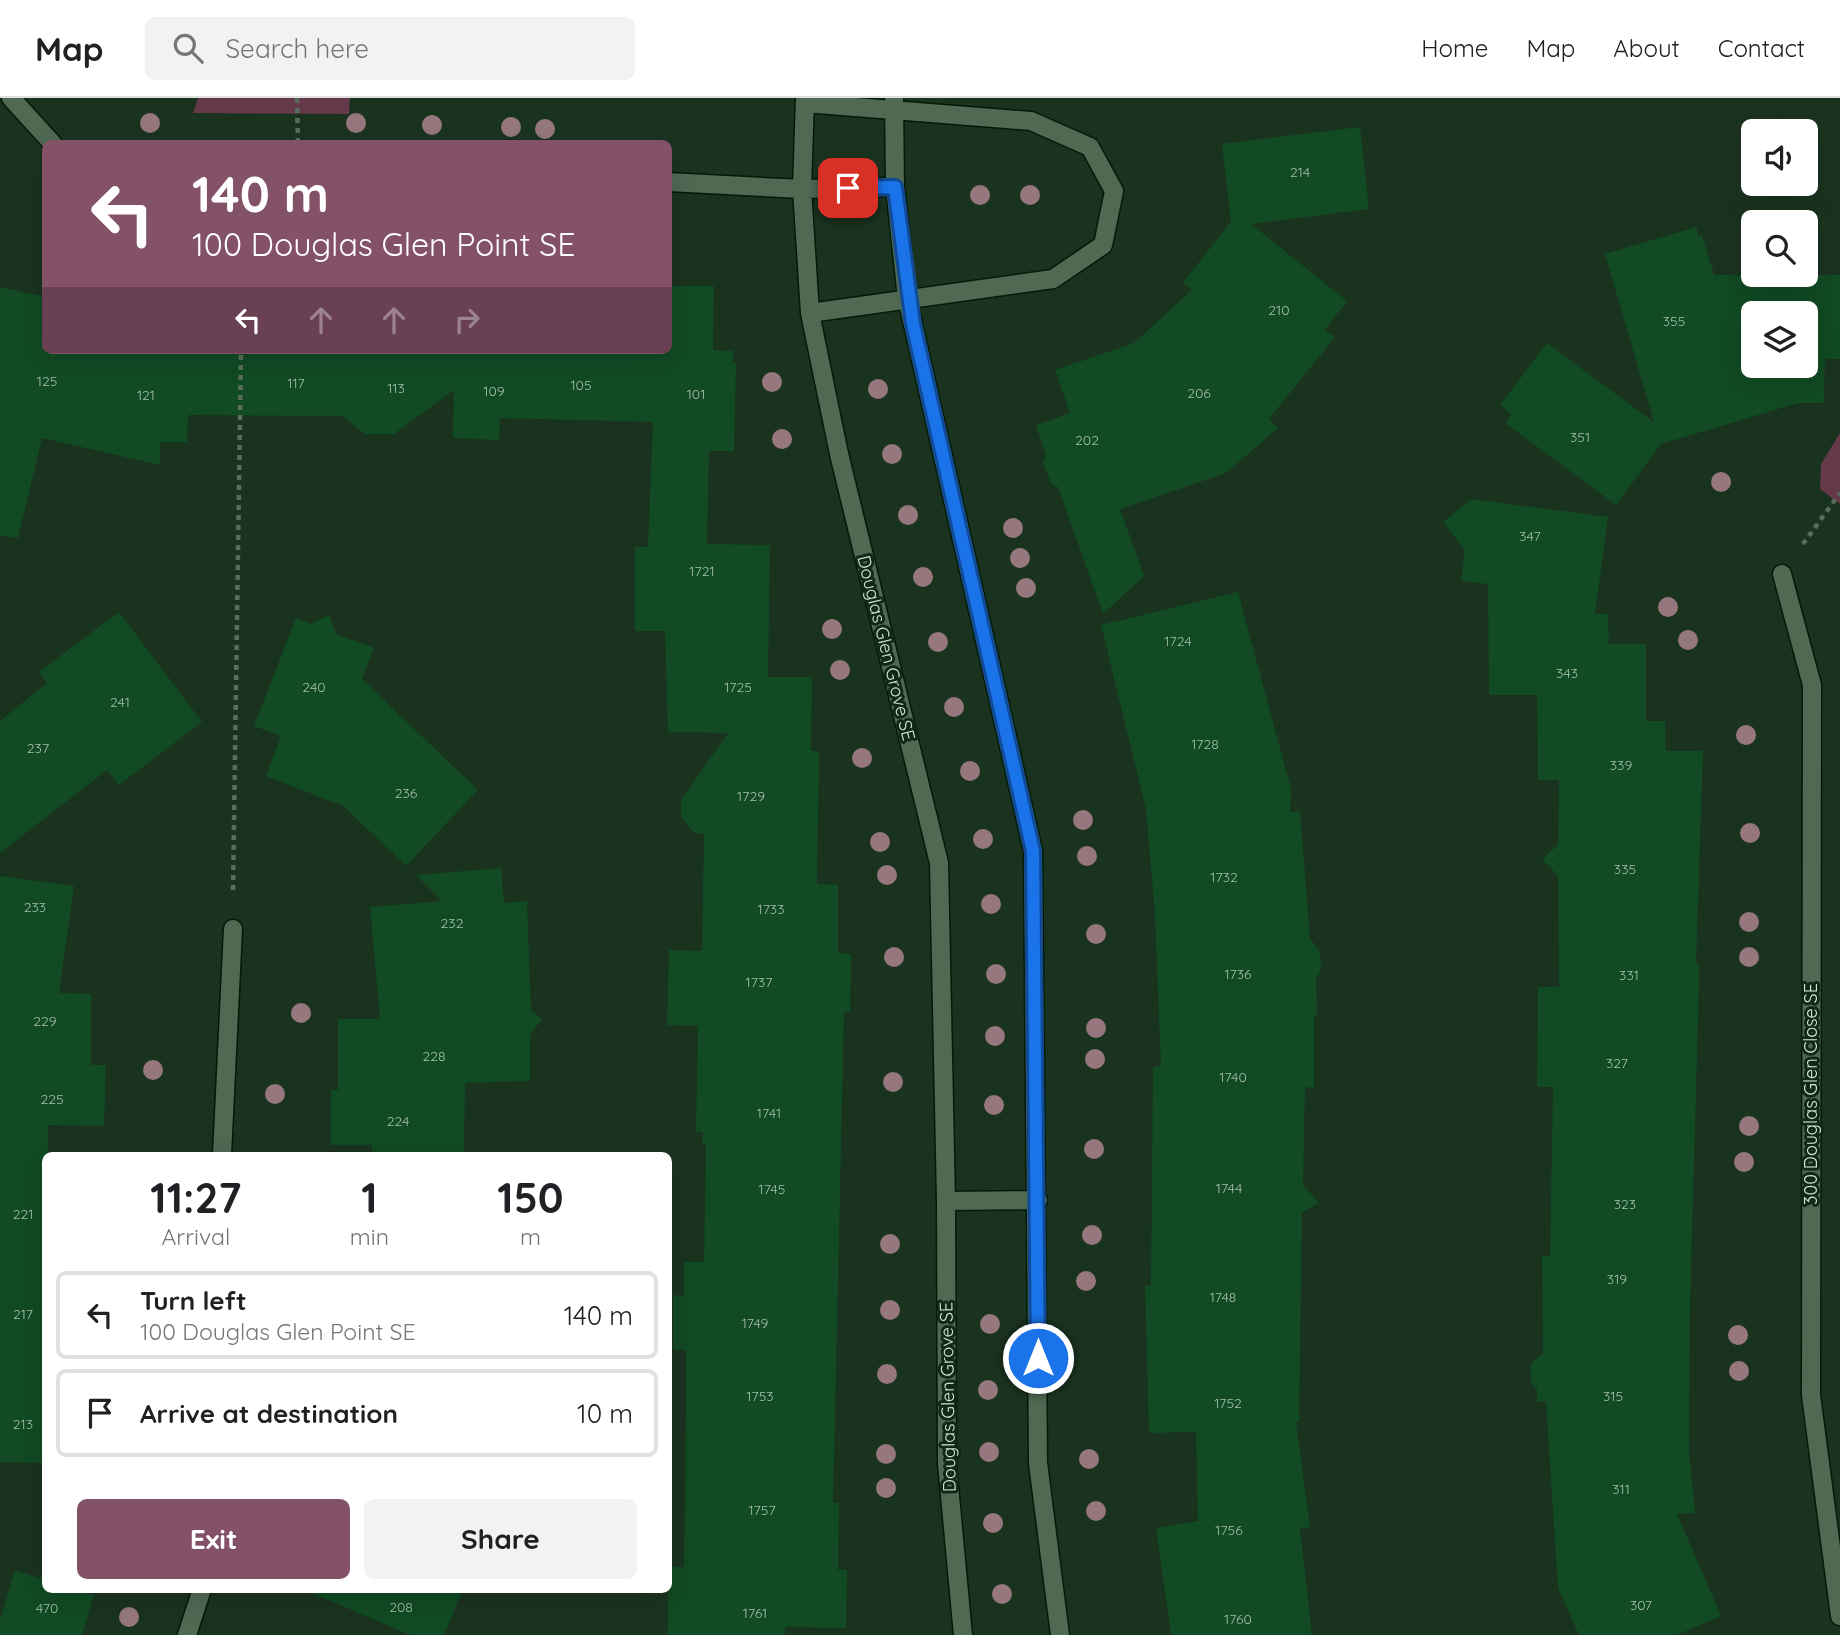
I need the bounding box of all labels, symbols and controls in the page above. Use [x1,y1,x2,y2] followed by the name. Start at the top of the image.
[145,17,635,80] search box
[35,28,103,69] text: Map
[169,29,207,67] icon: search
[225,32,369,65] text: Search here
[1421,33,1488,63] text: Home
[1526,33,1575,63] text: Map
[1613,33,1680,63] text: About
[1718,33,1805,63] text: Contact
[1741,119,1818,378] map controls
[1741,119,1818,196] button: sound
[818,158,878,218] pin
[192,163,329,224] text: 140 m
[1290,163,1310,181] house number: 214
[77,168,168,259] icon: left
[829,169,867,207] icon: arrive
[1741,210,1818,287] button: search
[192,224,575,264] text: 100 Douglas Glen Point SE
[229,301,267,339] icon: left
[302,301,340,339] icon: ahead
[375,301,413,339] icon: ahead
[448,301,486,339] icon: right
[1268,301,1290,319] house number: 210
[1741,301,1818,378] button: layers
[1663,312,1685,330] house number: 355
[37,372,57,390] house number: 125
[287,374,305,392] house number: 117
[570,376,592,394] house number: 105
[387,379,405,397] house number: 113
[483,382,505,400] house number: 109
[1187,384,1211,402] house number: 206
[687,385,705,403] house number: 101
[137,386,155,404] house number: 121
[1570,428,1590,446] house number: 351
[1075,431,1099,449] house number: 202
[1519,527,1541,545] house number: 347
[852,553,921,743] street label: Douglas Glen Grove SE
[689,562,715,580] house number: 1721
[1164,632,1192,650] house number: 1724
[1556,664,1578,682] house number: 343
[302,678,326,696] house number: 240
[724,678,752,696] house number: 1725
[110,693,130,711] house number: 241
[1191,735,1219,753] house number: 1728
[27,739,49,757] house number: 237
[1610,756,1632,774] house number: 339
[395,784,418,802] house number: 236
[737,787,765,805] house number: 1729
[1614,860,1636,878] house number: 335
[1210,868,1238,886] house number: 1732
[24,898,46,916] house number: 233
[757,900,785,918] house number: 1733
[441,914,464,932] house number: 232
[1224,965,1252,983] house number: 1736
[1619,966,1639,984] house number: 331
[746,973,772,991] house number: 1737
[1799,983,1822,1205] street label: 300 Douglas Glen Close SE
[33,1012,57,1030] house number: 229
[422,1047,446,1065] house number: 228
[1606,1054,1628,1072] house number: 327
[1219,1068,1247,1086] house number: 1740
[40,1090,64,1108] house number: 225
[757,1104,781,1122] house number: 1741
[387,1112,409,1130] house number: 224
[150,1171,241,1224] text: 11:27
[361,1171,378,1224] text: 1
[497,1171,564,1224] text: 150
[1216,1179,1242,1197] house number: 1744
[759,1180,785,1198] house number: 1745
[1614,1195,1636,1213] house number: 323
[13,1205,33,1223] house number: 221
[161,1222,230,1251] text: Arrival
[350,1222,389,1251] text: min
[520,1222,541,1251] text: m
[1607,1270,1627,1288] house number: 319
[140,1284,247,1317] text: Turn left
[1210,1288,1236,1306] house number: 1748
[81,1296,119,1334] icon: left
[564,1299,633,1332] text: 140 m
[934,1302,961,1492] street label: Douglas Glen Grove SE
[13,1305,33,1323] house number: 217
[742,1314,769,1332] house number: 1749
[140,1317,416,1346] text: 100 Douglas Glen Point SE
[1001,1321,1075,1395] position arrow
[746,1387,774,1405] house number: 1753
[1603,1387,1623,1405] house number: 315
[81,1394,119,1432] icon: arrive
[1214,1394,1242,1412] house number: 1752
[140,1397,398,1430] text: Arrive at destination
[577,1397,633,1430] text: 10 m
[13,1415,33,1433] house number: 213
[1612,1480,1630,1498] house number: 311
[77,1499,350,1579] button: Exit
[364,1499,637,1579] button: Share
[748,1501,776,1519] house number: 1757
[1215,1521,1243,1539] house number: 1756
[1630,1596,1652,1614] house number: 307
[389,1598,413,1616] house number: 208
[36,1599,58,1617] house number: 470
[743,1604,767,1622] house number: 1761
[1224,1610,1252,1628] house number: 1760

